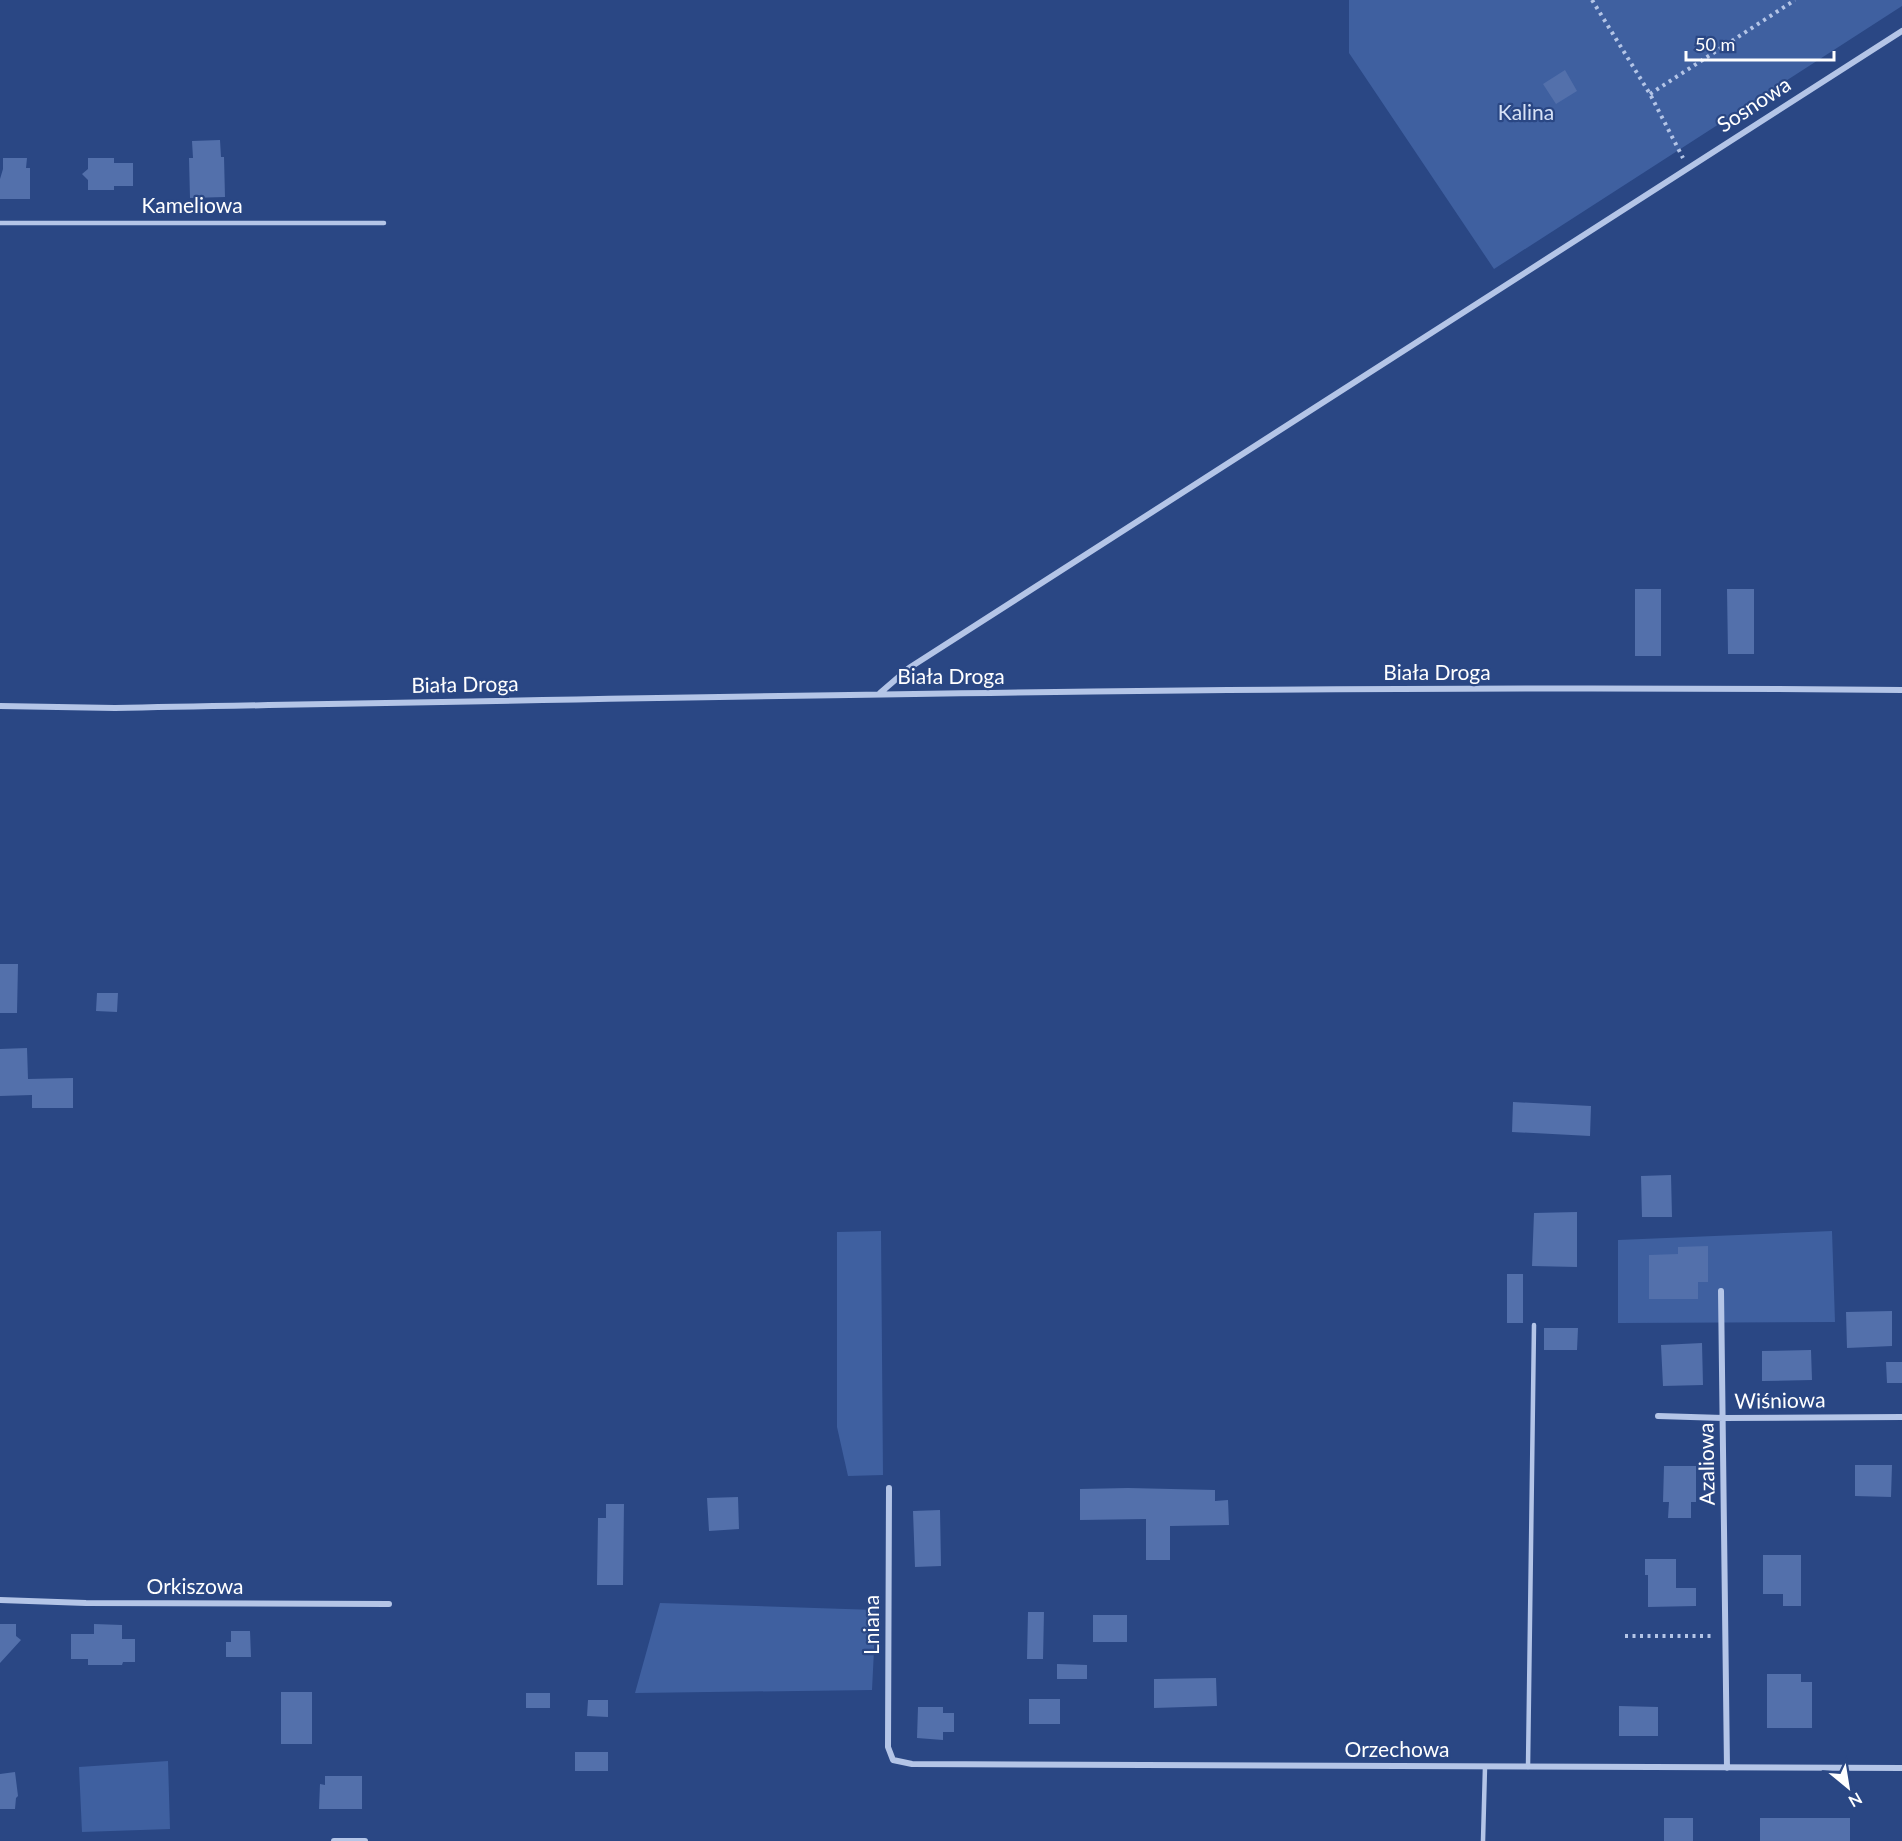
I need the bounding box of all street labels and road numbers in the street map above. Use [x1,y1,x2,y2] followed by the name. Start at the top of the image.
[1712,71,1795,137] street label: Sosnowa
[141,192,243,217] street label: Kameliowa
[1383,659,1491,684] street label: Biała Droga
[897,663,1005,688] street label: Biała Droga
[411,670,519,697] street label: Biała Droga
[1734,1386,1826,1413] street label: Wiśniowa
[1692,1422,1719,1506] street label: Azaliowa
[147,1573,243,1598] street label: Orkiszowa
[858,1595,883,1655] street label: Lniana
[1345,1736,1449,1761] street label: Orzechowa

